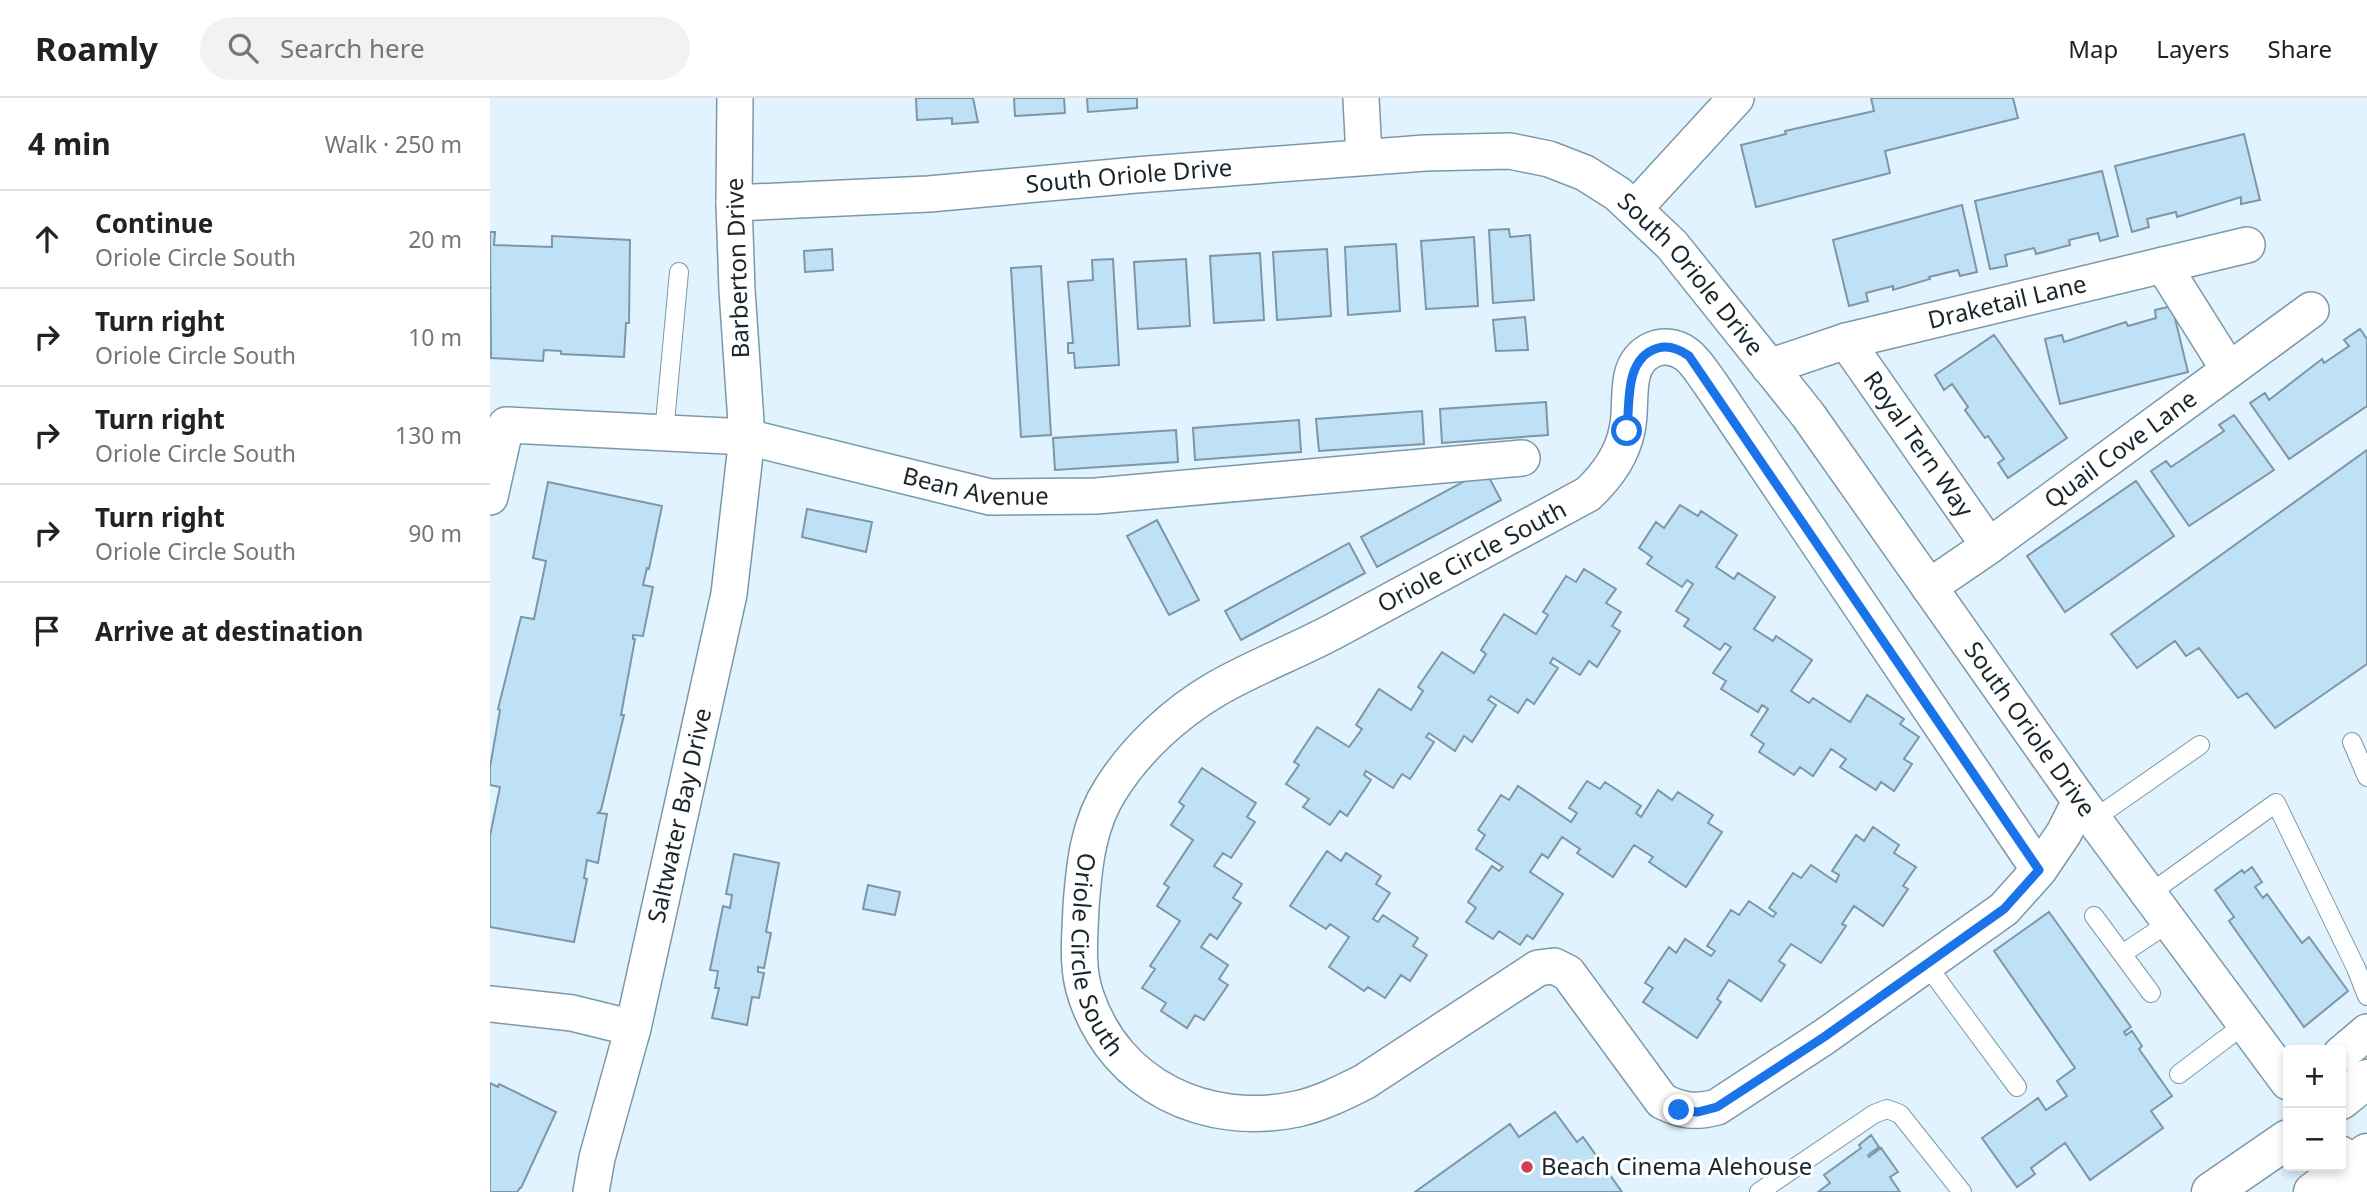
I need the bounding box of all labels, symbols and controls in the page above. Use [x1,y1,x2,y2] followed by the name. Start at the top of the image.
[200,17,690,80] search box
[35,26,158,71] text: Roamly
[224,29,262,67] icon: search
[280,30,425,66] text: Search here
[2068,32,2118,65] text: Map
[2156,32,2230,65] text: Layers
[2268,32,2332,65] text: Share
[28,123,111,164] text: 4 min
[325,128,462,160] text: Walk · 250 m
[1024,150,1233,200] street label: South Oriole Drive
[717,177,756,359] street label: Barberton Drive
[1611,184,1772,362] street label: South Oriole Drive
[95,205,213,241] text: Continue
[28,220,66,258] icon: ahead
[408,223,462,255] text: 20 m
[95,241,296,273] text: Oriole Circle South
[1924,266,2089,336] street label: Draketail Lane
[95,303,225,339] text: Turn right
[28,318,66,356] icon: right
[408,321,462,353] text: 10 m
[95,339,296,371] text: Oriole Circle South
[1857,364,1982,524] street label: Royal Tern Way
[2037,381,2203,515] street label: Quail Cove Lane
[95,401,225,437] text: Turn right
[1611,415,1642,446] route start
[28,416,66,454] icon: right
[395,419,462,451] text: 130 m
[95,437,296,469] text: Oriole Circle South
[900,458,1049,512] street label: Bean Avenue
[1371,492,1572,619] street label: Oriole Circle South
[95,499,225,535] text: Turn right
[28,514,66,552] icon: right
[408,517,462,549] text: 90 m
[95,535,296,567] text: Oriole Circle South
[28,612,66,650] icon: arrive
[95,613,364,649] text: Arrive at destination
[1958,634,2104,823] street label: South Oriole Drive
[639,705,718,926] street label: Saltwater Bay Drive
[1064,851,1132,1062] street label: Oriole Circle South
[2283,1045,2346,1171] map controls
[2283,1045,2346,1108] button: +
[1663,1094,1694,1125] route end
[2283,1108,2346,1171] button: −
[1541,1149,1812,1182] place label: Beach Cinema Alehouse
[1519,1159,1535,1175] marker: Beach Cinema Alehouse

